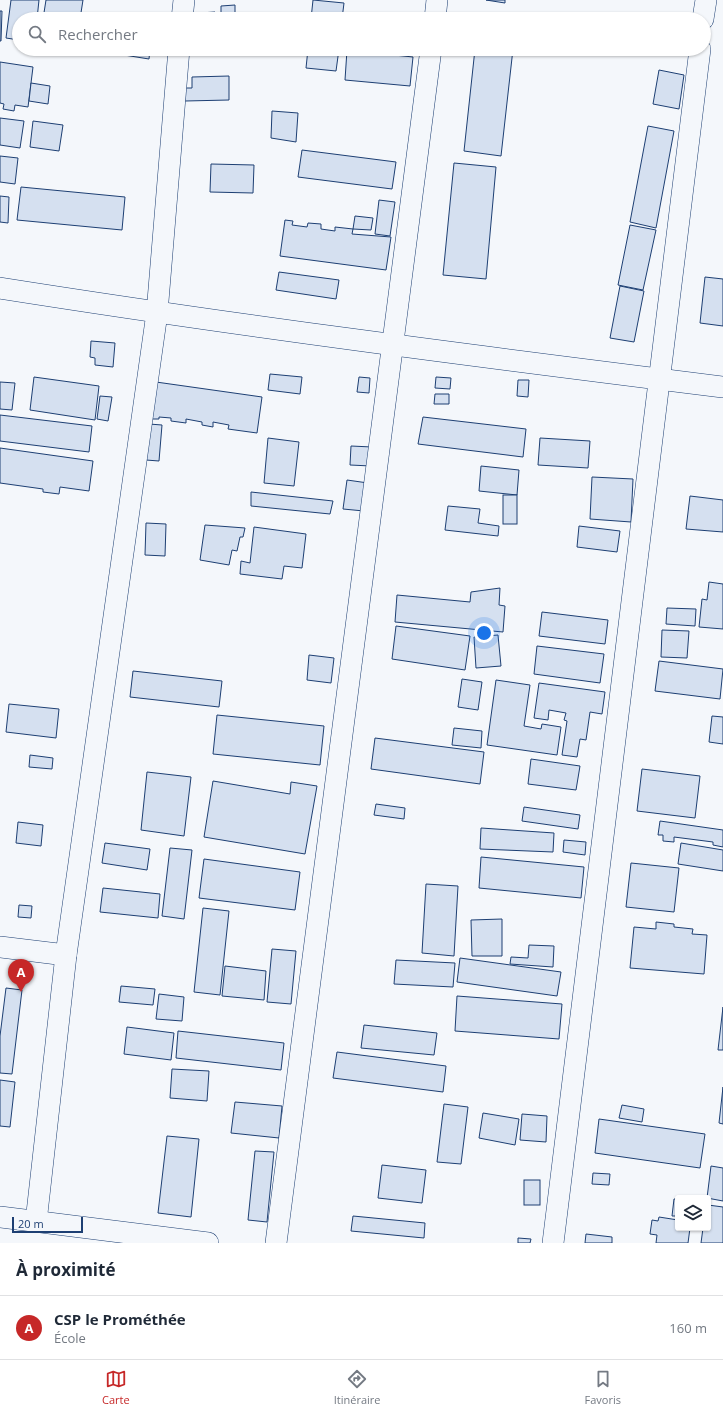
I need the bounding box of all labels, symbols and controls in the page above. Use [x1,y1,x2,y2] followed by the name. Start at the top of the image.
[12,12,711,56] search box
[26,23,48,45] icon: search
[58,24,138,44] text: Rechercher
[474,623,494,643] your location
[8,959,34,992] pin: A
[675,1195,711,1231] map controls
[675,1195,711,1231] button: layers
[12,1215,83,1234] scale bar
[18,1216,44,1231] text: 20 m
[16,1258,115,1281] text: À proximité
[54,1309,186,1329] text: CSP le Prométhée
[25,1319,33,1337] text: A
[669,1319,707,1337] text: 160 m
[54,1329,86,1347] text: École
[102,1368,130,1407] tab: Carte
[334,1368,380,1407] tab: Itinéraire
[585,1368,621,1407] tab: Favoris

